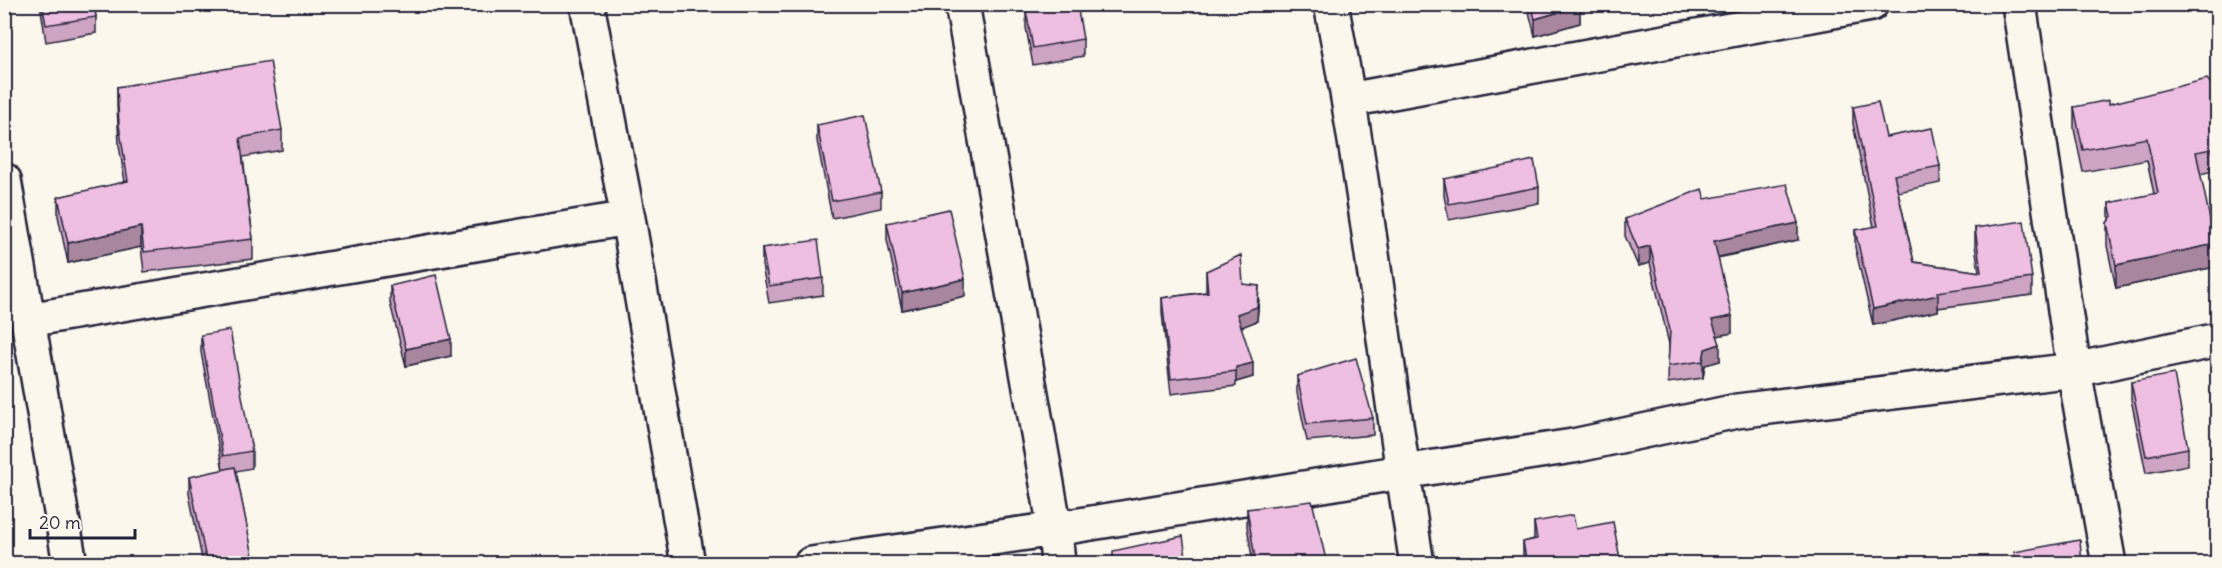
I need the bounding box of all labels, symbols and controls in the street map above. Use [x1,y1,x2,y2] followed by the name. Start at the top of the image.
[30,502,135,540] scale bar
[39,511,81,534] text: 20 m

